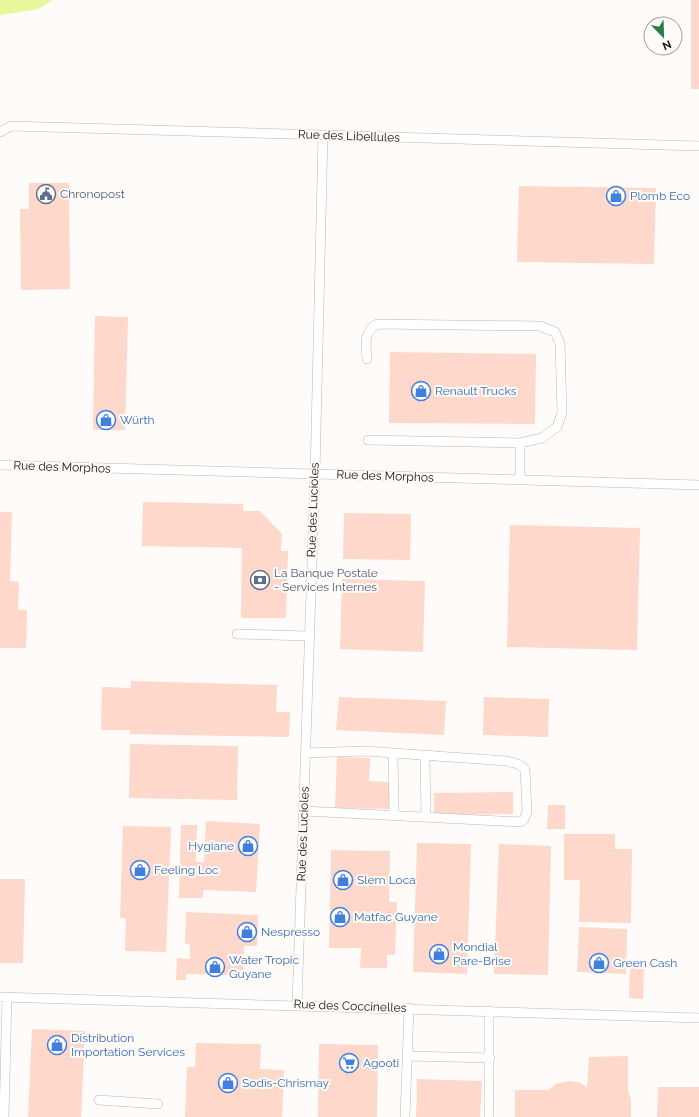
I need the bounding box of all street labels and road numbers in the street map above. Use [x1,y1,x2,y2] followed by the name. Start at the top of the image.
[298,127,400,145] street label: Rue des Libellules
[13,458,111,476] street label: Rue des Morphos
[304,462,322,558] street label: Rue des Lucioles
[336,467,434,485] street label: Rue des Morphos
[294,786,312,882] street label: Rue des Lucioles
[293,997,407,1015] street label: Rue des Coccinelles

